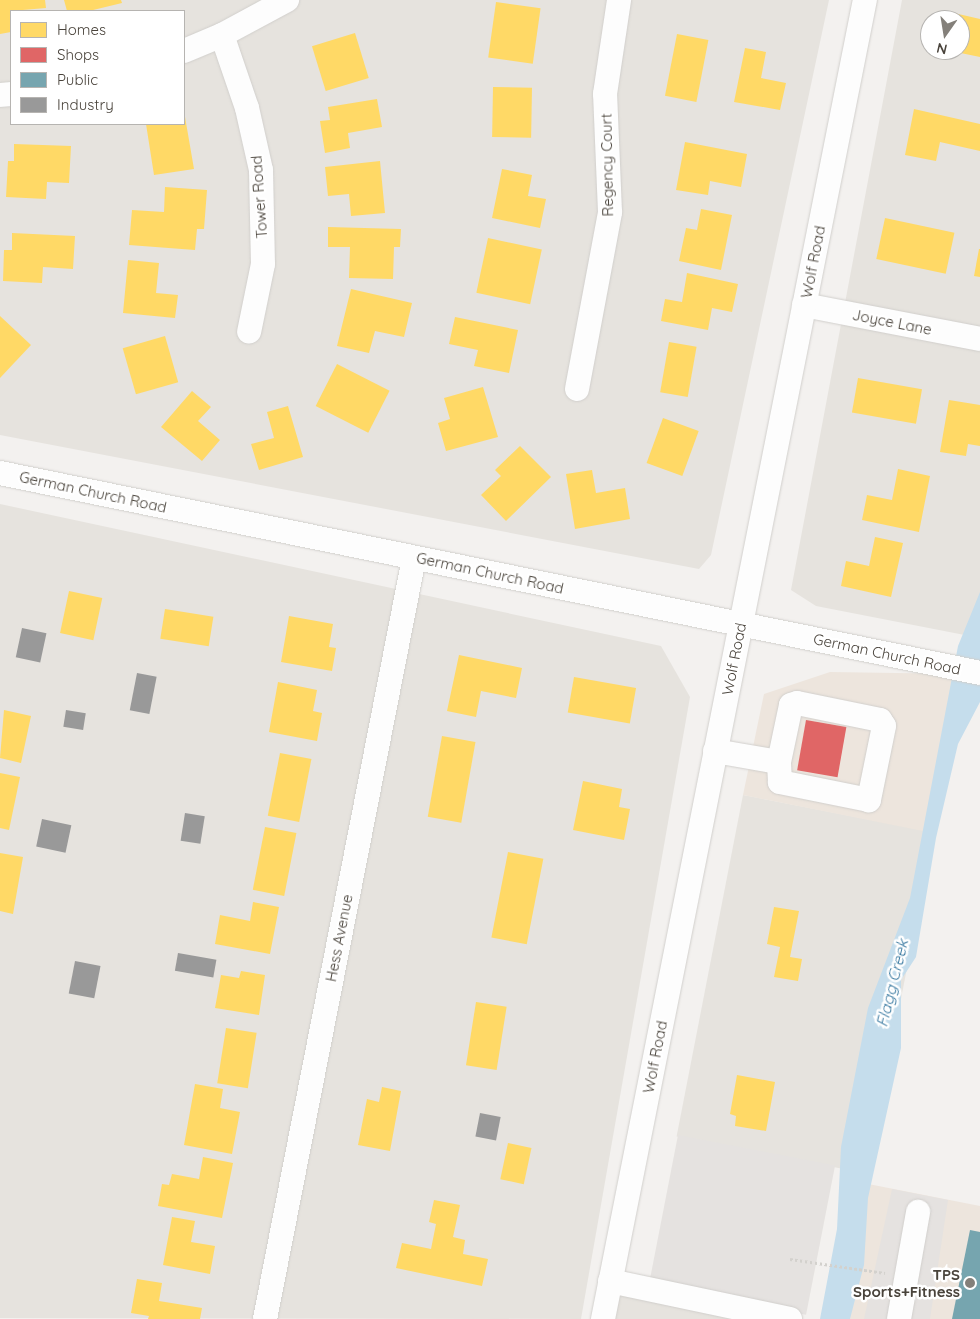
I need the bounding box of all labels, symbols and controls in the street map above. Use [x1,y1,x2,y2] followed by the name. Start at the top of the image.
[10,10,185,125] legend
[920,10,970,60] north arrow
[57,20,106,39] text: Homes
[935,39,949,59] text: N
[57,45,99,64] text: Shops
[57,70,98,89] text: Public
[57,95,114,114] text: Industry
[597,113,617,217] street label: Regency Court
[247,155,271,239] street label: Tower Road
[797,224,829,300] street label: Wolf Road
[851,305,933,339] street label: Joyce Lane
[18,468,168,516] street label: German Church Road
[415,549,565,597] street label: German Church Road
[718,621,750,697] street label: Wolf Road
[812,630,962,678] street label: German Church Road
[322,893,356,983] street label: Hess Avenue
[872,937,912,1029] water label: Flagg Creek
[639,1019,671,1095] street label: Wolf Road
[853,1265,960,1300] place label: TPS Sports+Fitness
[964,1277,976,1289] marker: TPS Sports+Fitness

